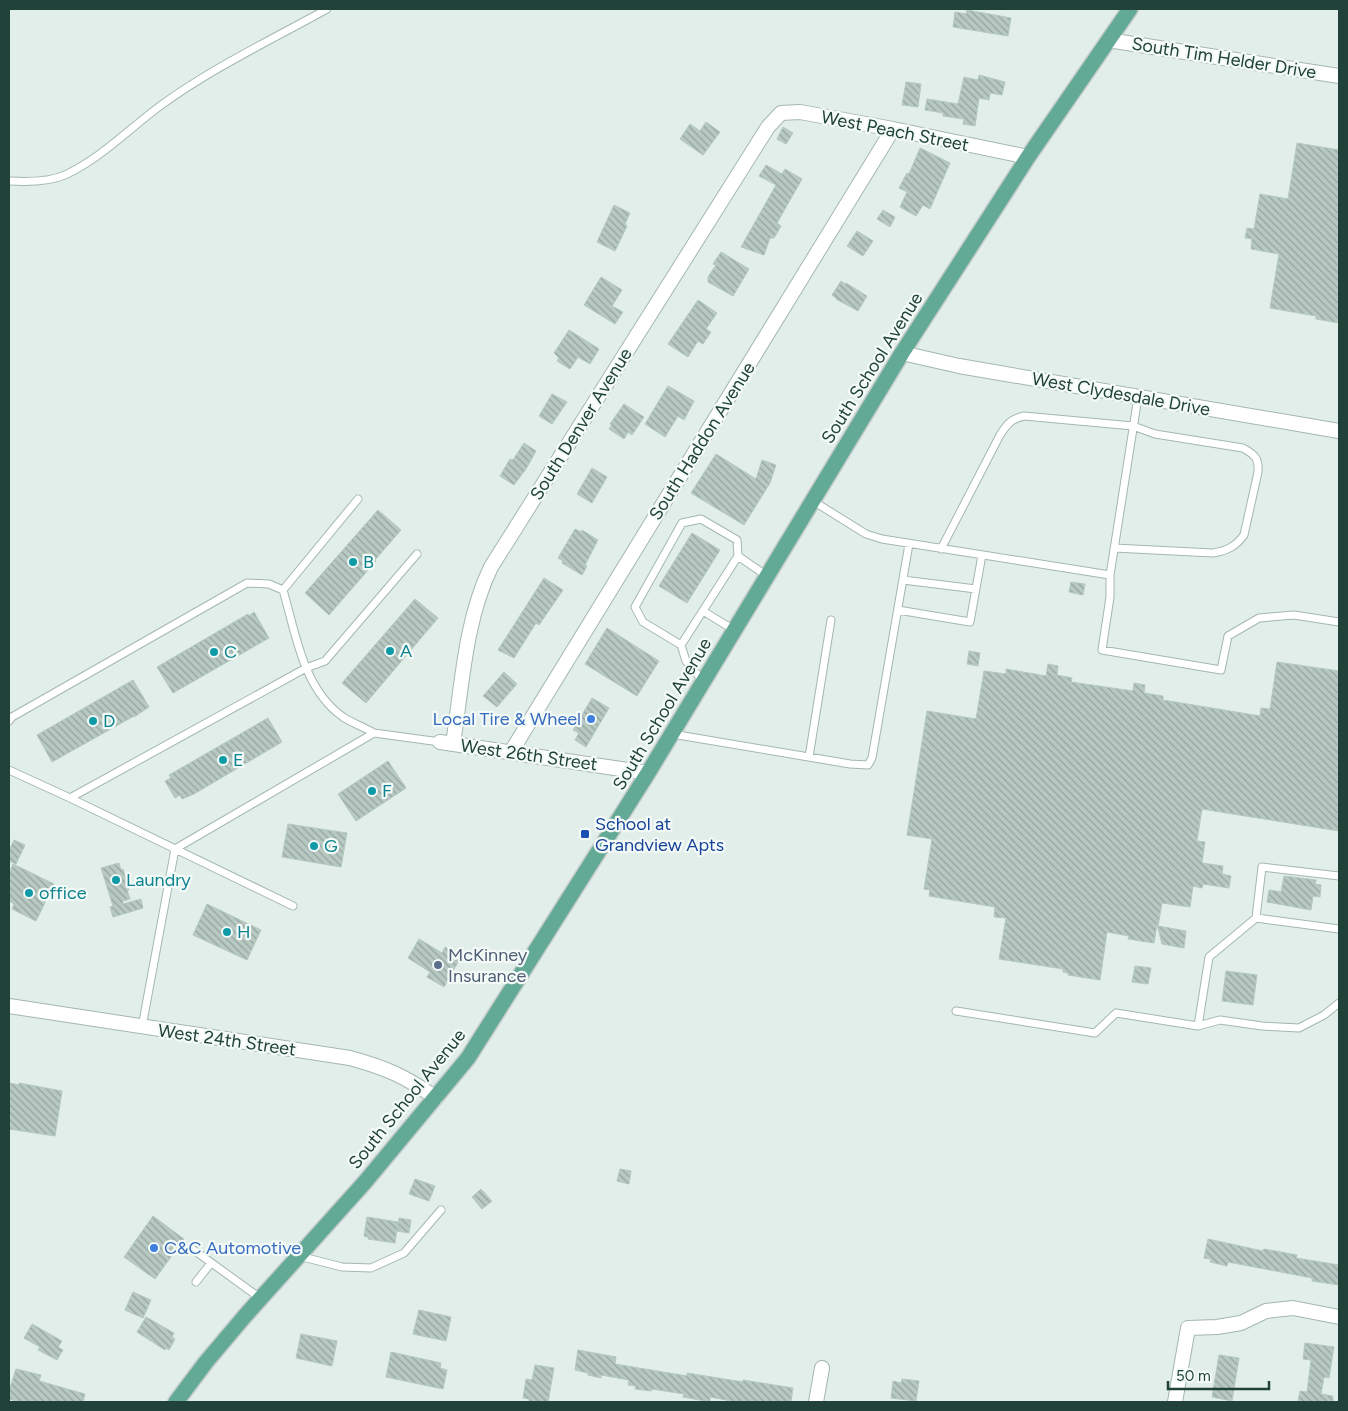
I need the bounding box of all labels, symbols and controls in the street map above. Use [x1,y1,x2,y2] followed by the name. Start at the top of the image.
[1130,33,1318,83] street label: South Tim Helder Drive
[819,106,971,156] street label: West Peach Street
[817,288,927,448] street label: South School Avenue
[525,344,637,504] street label: South Denver Avenue
[644,358,760,524] street label: South Haddon Avenue
[1030,367,1212,421] street label: West Clydesdale Drive
[363,551,374,573] place label: B
[347,556,359,568] marker: B
[608,634,716,794] street label: South School Avenue
[400,640,412,662] place label: A
[224,641,237,663] place label: C
[384,645,396,657] marker: A
[208,646,220,658] marker: C
[432,708,581,730] place label: Local Tire & Wheel
[103,710,115,732] place label: D
[585,713,597,725] marker: Local Tire & Wheel
[87,715,99,727] marker: D
[459,735,599,776] street label: West 26th Street
[233,749,244,771] place label: E
[217,754,229,766] marker: E
[382,780,392,802] place label: F
[366,785,378,797] marker: F
[595,813,724,856] place label: School at Grandview Apts
[579,828,591,840] marker: School at Grandview Apts
[324,835,338,857] place label: G
[308,840,320,852] marker: G
[126,869,191,891] place label: Laundry
[110,874,122,886] marker: Laundry
[39,882,87,904] place label: office
[23,887,35,899] marker: office
[237,921,251,943] place label: H
[221,926,233,938] marker: H
[448,944,528,987] place label: McKinney Insurance
[432,959,444,971] marker: McKinney Insurance
[157,1019,298,1061] street label: West 24th Street
[344,1024,470,1173] street label: South School Avenue
[164,1237,301,1259] place label: C&C Automotive
[148,1242,160,1254] marker: C&C Automotive
[1168,1358,1269,1390] scale bar
[1176,1367,1211,1385] text: 50 m

